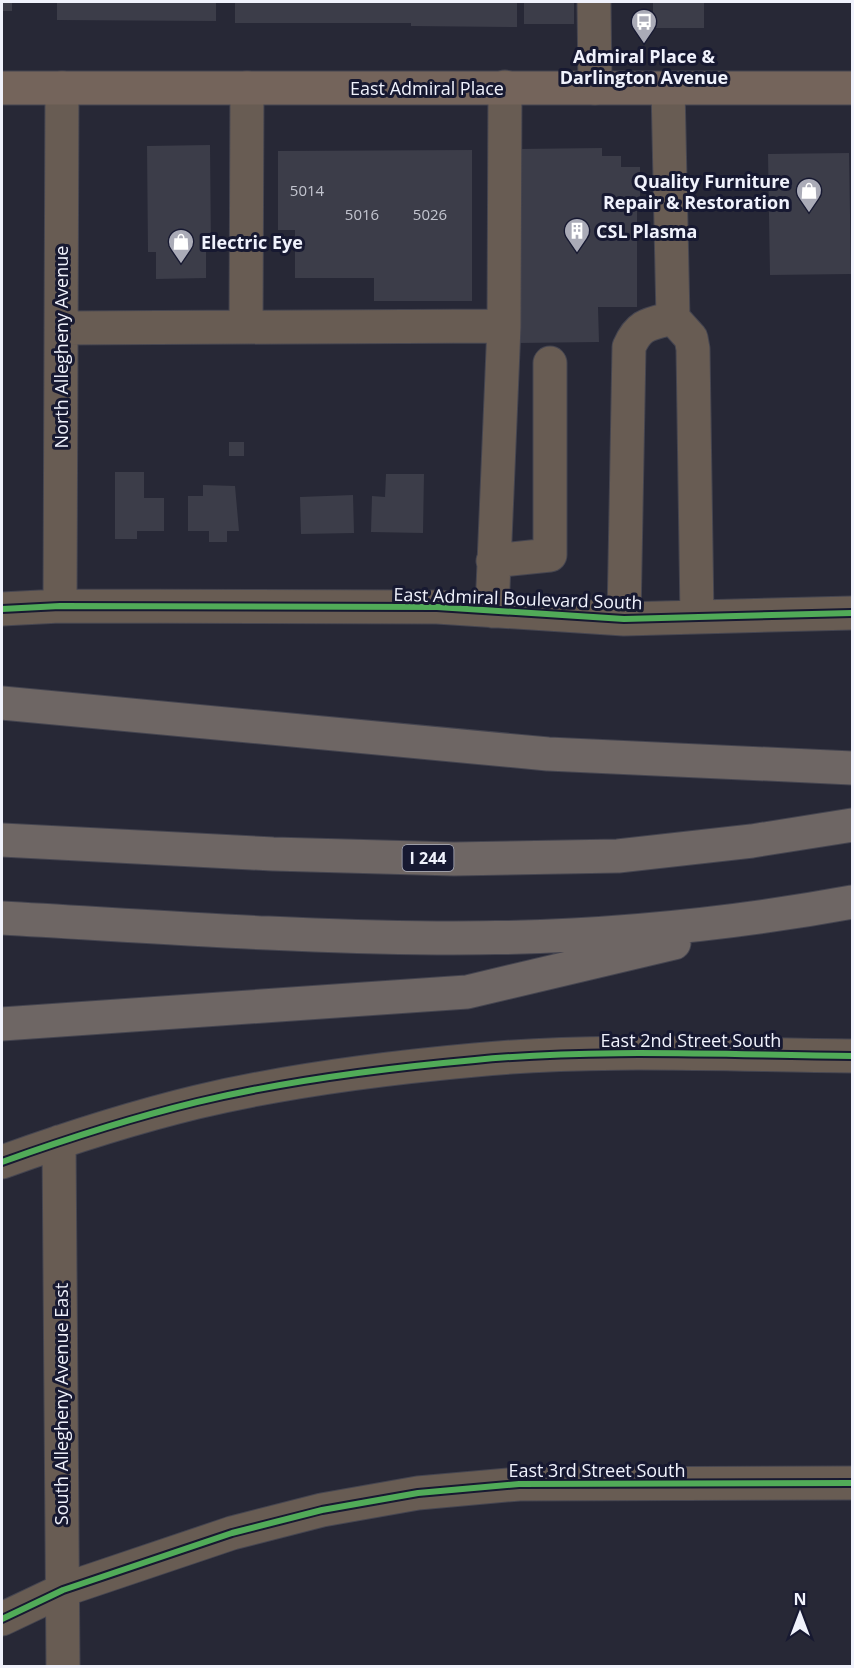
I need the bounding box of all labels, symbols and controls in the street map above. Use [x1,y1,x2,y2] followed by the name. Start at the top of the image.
[629,7,659,45] bus stop icon: Admiral Place & Darlington Avenue
[560,44,728,89] place label: Admiral Place & Darlington Avenue
[350,76,504,100] street label: East Admiral Place
[603,169,790,214] place label: Quality Furniture Repair & Restoration
[794,176,824,214] shop icon: Quality Furniture Repair & Restoration
[290,180,325,200] house number: 5014
[345,204,379,224] house number: 5016
[413,204,447,224] house number: 5026
[562,216,592,254] building icon: CSL Plasma
[596,219,697,243] place label: CSL Plasma
[166,227,196,265] shop icon: Electric Eye
[201,230,303,254] place label: Electric Eye
[49,246,73,448] street label: North Allegheny Avenue
[393,582,643,614] street label: East Admiral Boulevard South
[402,845,454,871] road number: I 244
[601,1028,781,1052] street label: East 2nd Street South
[49,1283,73,1525] street label: South Allegheny Avenue East
[508,1458,686,1482] street label: East 3rd Street South
[770,1584,830,1644] north arrow
[793,1588,807,1610] text: N

